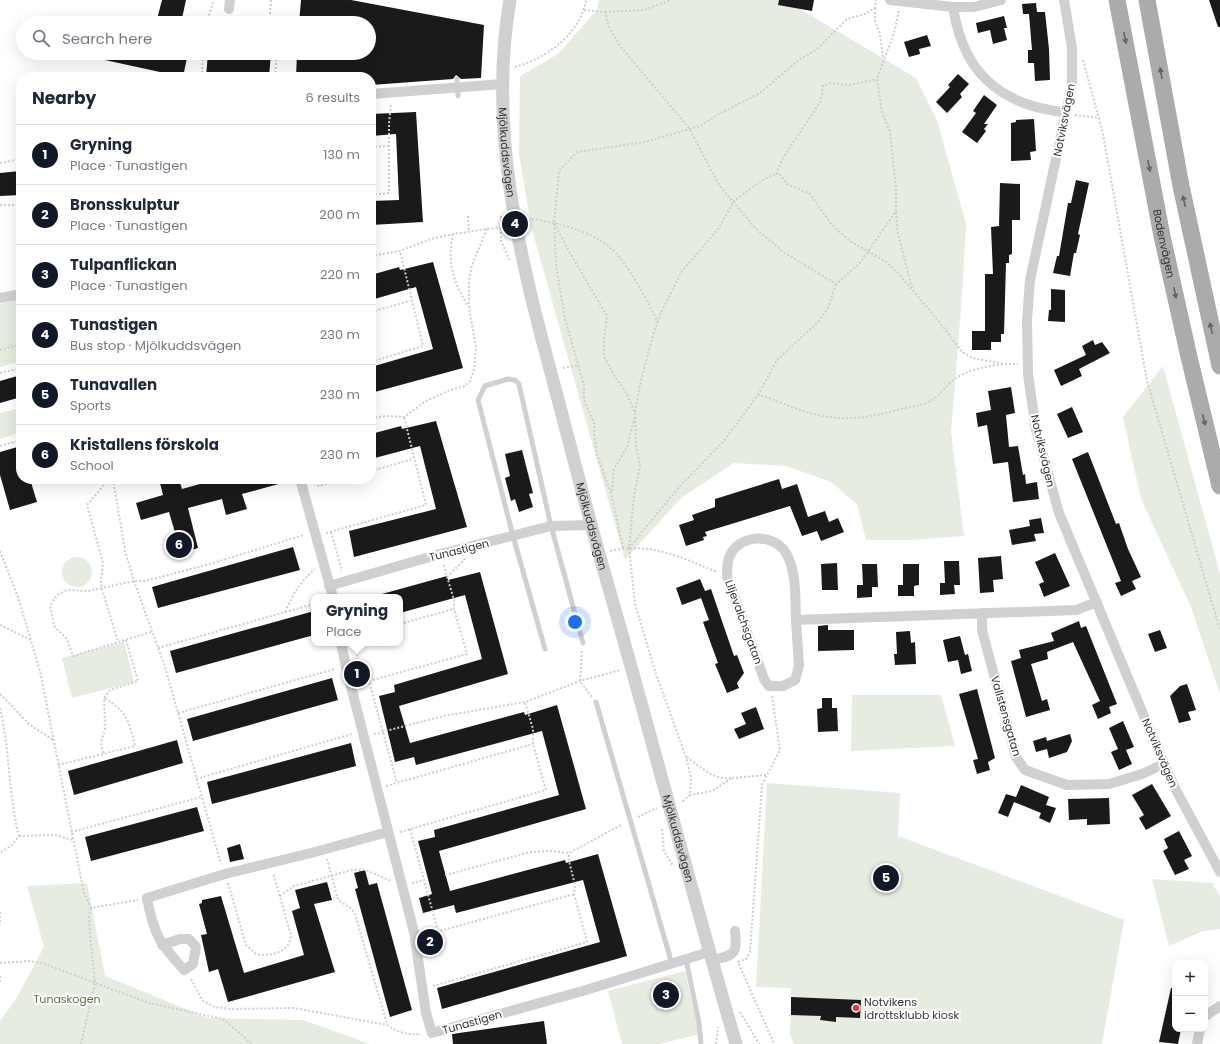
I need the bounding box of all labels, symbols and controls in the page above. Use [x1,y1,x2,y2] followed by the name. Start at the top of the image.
[16,16,376,60] search box
[30,27,52,49] icon: search
[62,28,152,49] text: Search here
[1122,32,1128,44] one-way arrow
[1157,67,1163,79] one-way arrow
[1049,82,1079,158] street label: Notviksvägen
[32,86,96,110] text: Nearby
[306,88,360,107] text: 6 results
[495,107,519,198] street label: Mjölkuddsvägen
[70,134,132,155] text: Gryning
[43,145,47,164] text: 1
[323,145,360,164] text: 130 m
[70,156,188,175] text: Place · Tunastigen
[1146,160,1152,172] one-way arrow
[70,194,179,215] text: Bronsskulptur
[1181,195,1187,207] one-way arrow
[41,205,49,224] text: 2
[319,205,360,224] text: 200 m
[1149,208,1179,279] street label: Bodenvägen
[502,209,528,239] pin: 4
[70,216,188,235] text: Place · Tunastigen
[70,254,177,275] text: Tulpanflickan
[41,265,49,284] text: 3
[320,265,360,284] text: 220 m
[70,276,188,295] text: Place · Tunastigen
[1172,287,1178,300] one-way arrow
[70,314,158,335] text: Tunastigen
[1208,322,1214,334] one-way arrow
[41,325,49,344] text: 4
[320,325,360,344] text: 230 m
[70,336,241,355] text: Bus stop · Mjölkuddsvägen
[70,374,157,395] text: Tunavallen
[41,385,49,404] text: 5
[320,385,360,404] text: 230 m
[70,396,111,415] text: Sports
[1027,413,1059,489] street label: Notviksvägen
[1201,414,1207,426] one-way arrow
[70,434,219,455] text: Kristallens förskola
[41,445,49,464] text: 6
[320,445,360,464] text: 230 m
[70,456,114,475] text: School
[572,481,611,572] street label: Mjölkuddsvägen
[166,530,192,560] pin: 6
[427,535,491,565] street label: Tunastigen
[721,578,767,666] street label: Liljevalchsgatan
[311,594,403,646] popup
[326,600,388,621] text: Gryning
[565,612,585,632] your location
[326,622,361,641] text: Place
[344,659,370,689] pin: 1
[987,674,1025,758] street label: Vallstensgatan
[1138,716,1182,790] street label: Notviksvägen
[659,793,698,884] street label: Mjölkuddsvägen
[873,863,899,893] pin: 5
[417,927,443,957] pin: 2
[1172,960,1208,1032] map controls
[1172,960,1208,996] button: +
[653,980,679,1010] pin: 3
[33,991,101,1007] park label: Tunaskogen
[864,994,959,1023] place label: Notvikens idrottsklubb kiosk
[1172,996,1208,1032] button: −
[851,1003,861,1013] marker: Notvikens idrottsklubb kiosk
[440,1006,504,1038] street label: Tunastigen

